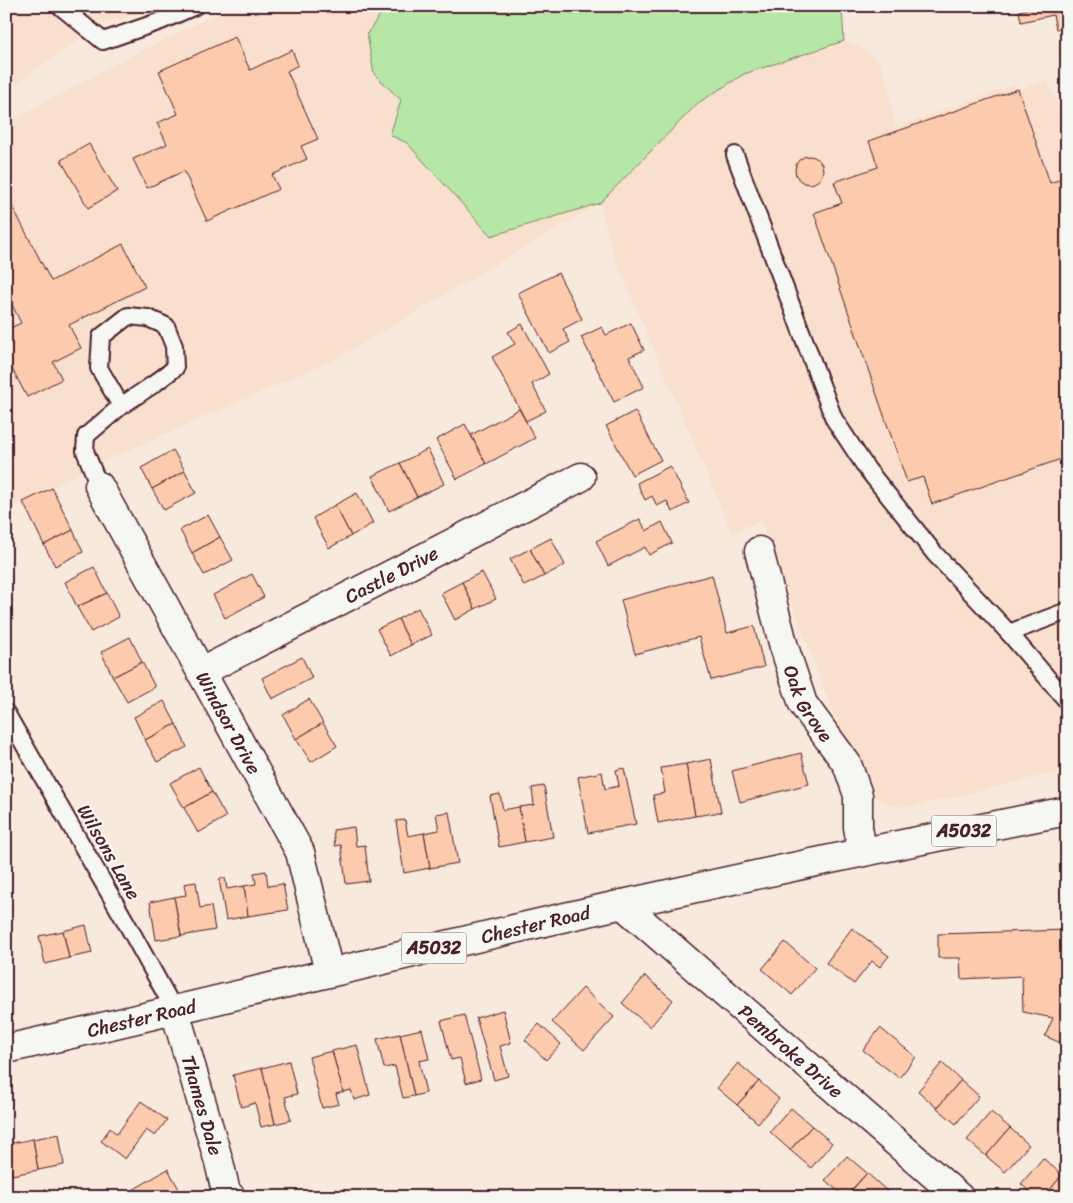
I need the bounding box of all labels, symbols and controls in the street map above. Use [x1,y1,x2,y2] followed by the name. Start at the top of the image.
[339,536,444,612] street label: Castle Drive
[775,660,842,749] street label: Oak Grove
[187,665,271,781] street label: Windsor Drive
[68,798,150,906] street label: Wilsons Lane
[932,816,996,846] road number: A5032
[478,895,594,953] street label: Chester Road
[402,932,466,964] road number: A5032
[84,989,200,1047] street label: Chester Road
[731,996,851,1106] street label: Pembroke Drive
[172,1051,233,1160] street label: Thames Dale

